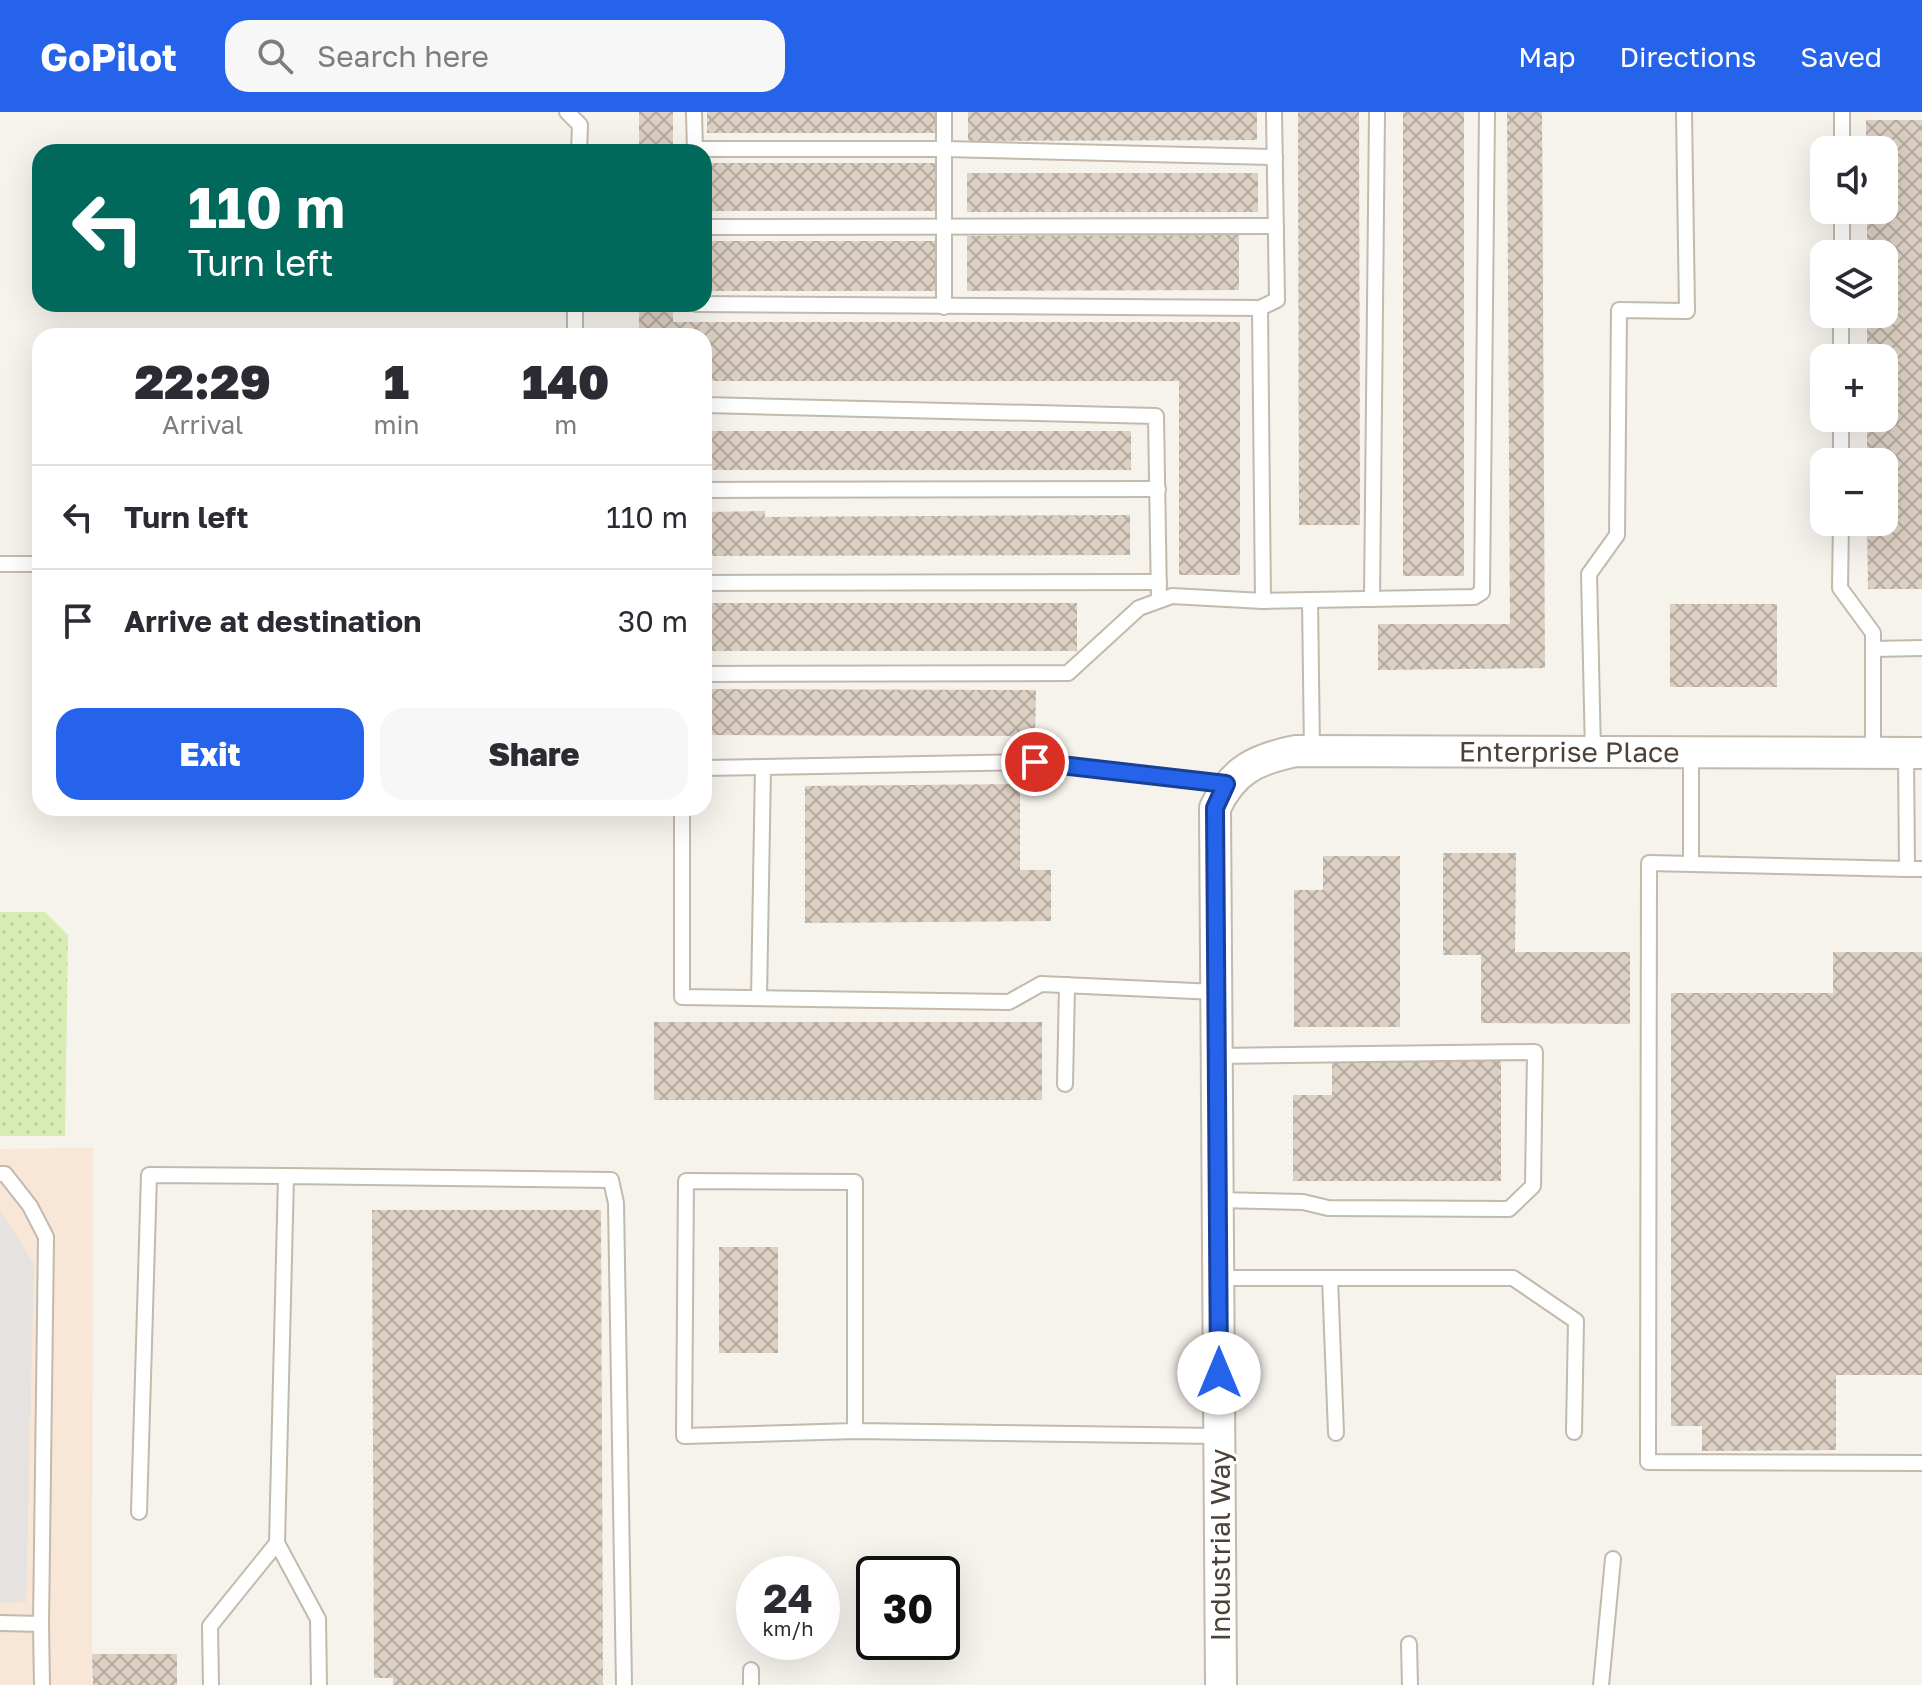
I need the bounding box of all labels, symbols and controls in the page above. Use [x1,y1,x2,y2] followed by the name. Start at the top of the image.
[225,20,785,92] search box
[40,34,177,79] text: GoPilot
[253,34,297,78] icon: search
[317,38,489,74] text: Search here
[1518,40,1575,73] text: Map
[1619,40,1756,73] text: Directions
[1800,40,1882,73] text: Saved
[1810,136,1898,536] map controls
[1810,136,1898,224] button: sound
[188,173,345,240] text: 110 m
[56,176,160,280] icon: left
[1810,240,1898,328] button: layers
[188,241,334,284] text: Turn left
[1810,344,1898,432] button: +
[135,352,271,410] text: 22:29
[384,352,409,410] text: 1
[522,352,609,410] text: 140
[162,409,243,440] text: Arrival
[373,409,419,440] text: min
[554,409,577,440] text: m
[1810,448,1898,536] button: −
[56,495,100,539] icon: left
[124,499,249,535] text: Turn left
[606,499,688,535] text: 110 m
[56,599,100,643] icon: arrive
[124,603,421,639] text: Arrive at destination
[618,603,688,639] text: 30 m
[56,708,364,800] button: Exit
[380,708,688,800] button: Share
[1001,728,1069,796] pin
[1459,735,1680,768] street label: Enterprise Place
[1013,740,1057,784] icon: arrive
[1177,1331,1261,1415] position arrow
[1203,1448,1236,1642] street label: Industrial Way
[856,1556,960,1660] speed limit sign: 30
[763,1574,813,1622] text: 24
[763,1616,813,1640] text: km/h

